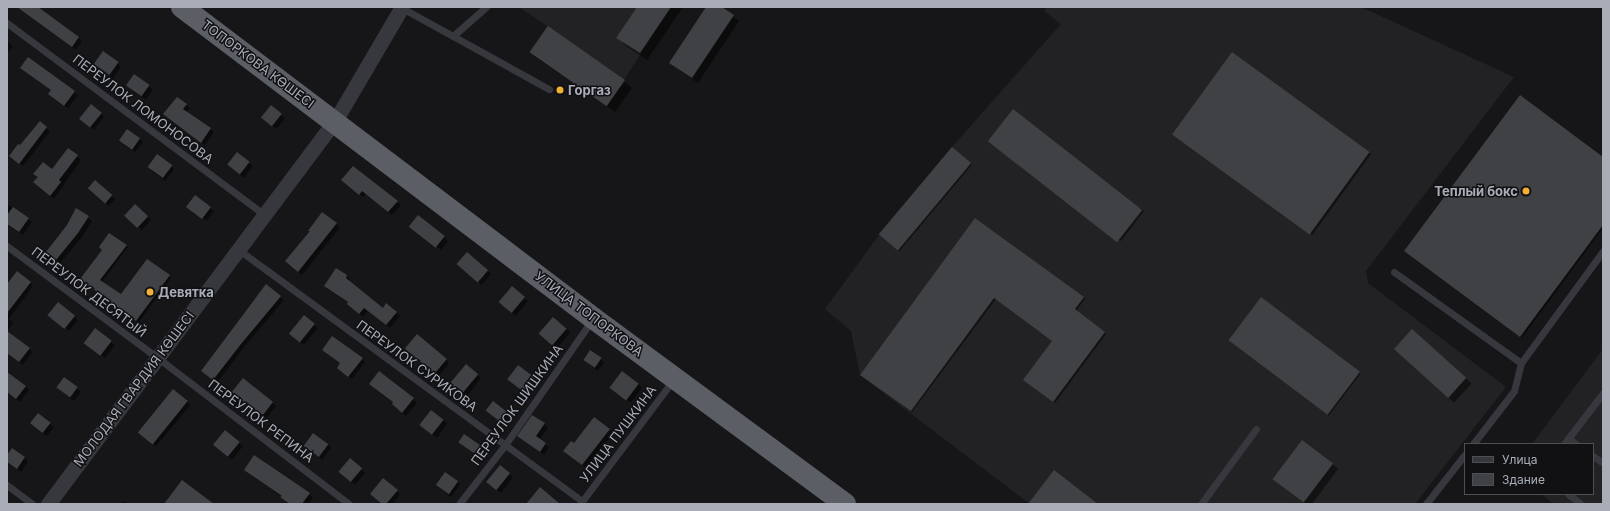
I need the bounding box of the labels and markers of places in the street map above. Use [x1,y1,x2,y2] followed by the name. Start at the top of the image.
[568,82,611,98] place label: Горгаз
[555,85,565,95] marker: Горгаз
[1434,183,1518,199] place label: Теплый бокс
[1521,186,1531,196] marker: Теплый бокс
[158,284,214,300] place label: Девятка
[145,287,155,297] marker: Девятка

